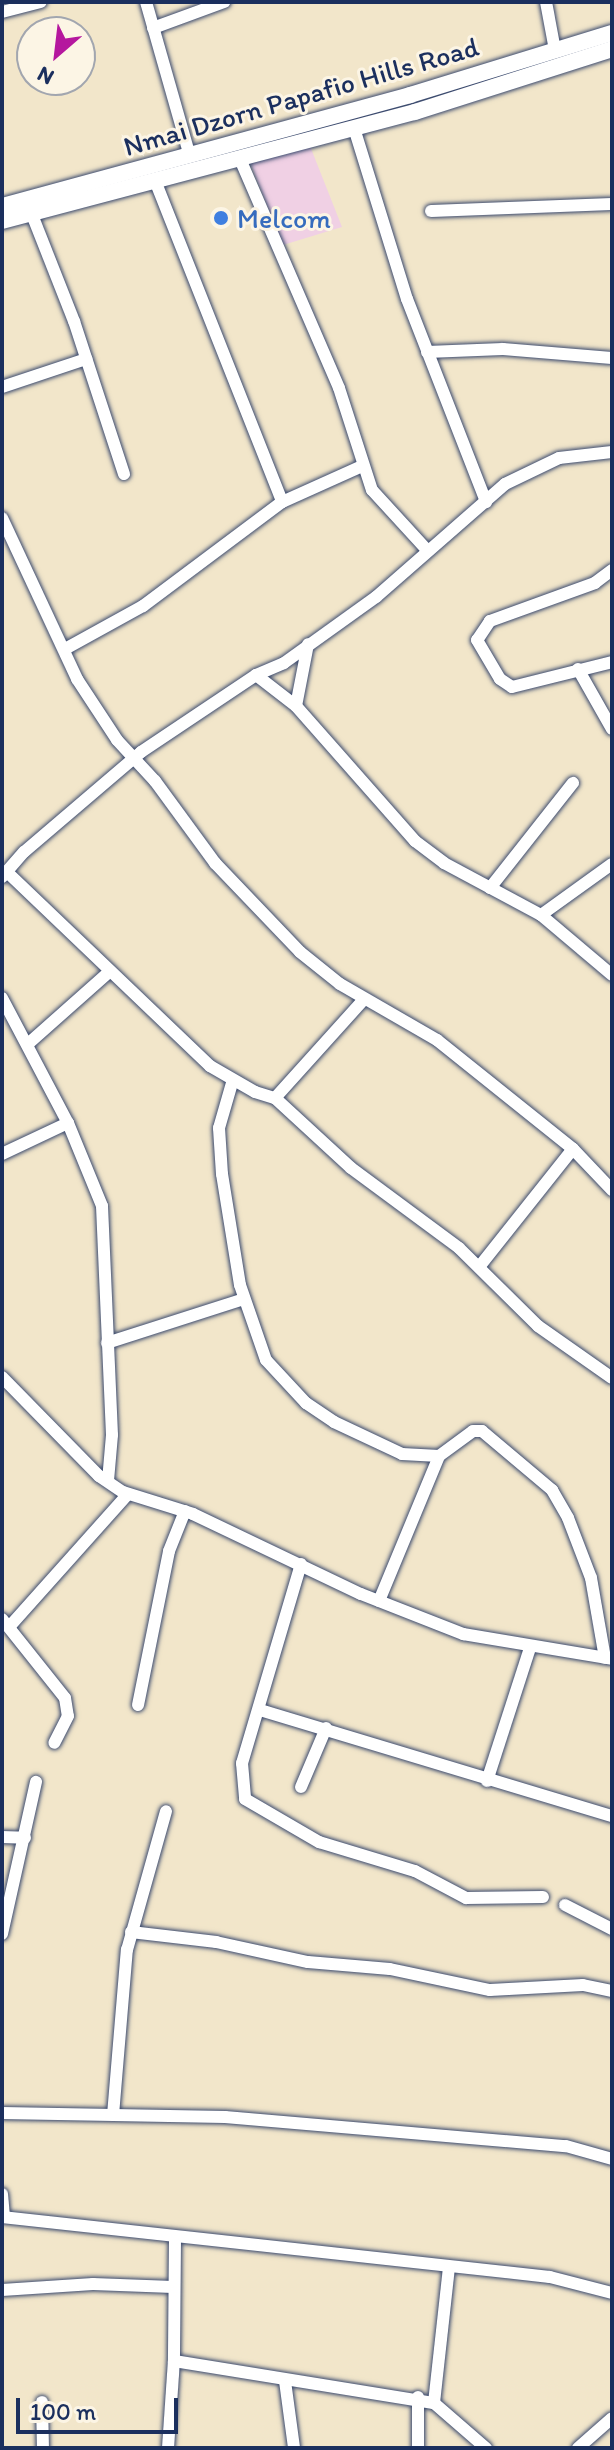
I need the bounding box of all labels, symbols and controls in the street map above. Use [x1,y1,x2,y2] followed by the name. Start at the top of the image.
[16,16,96,96] north arrow
[120,29,482,163] street label: Nmai Dzorn Papafio Hills Road
[33,60,58,91] text: N
[237,201,331,235] place label: Melcom
[212,209,230,227] marker: Melcom
[20,2382,182,2432] scale bar
[30,2397,96,2426] text: 100 m

